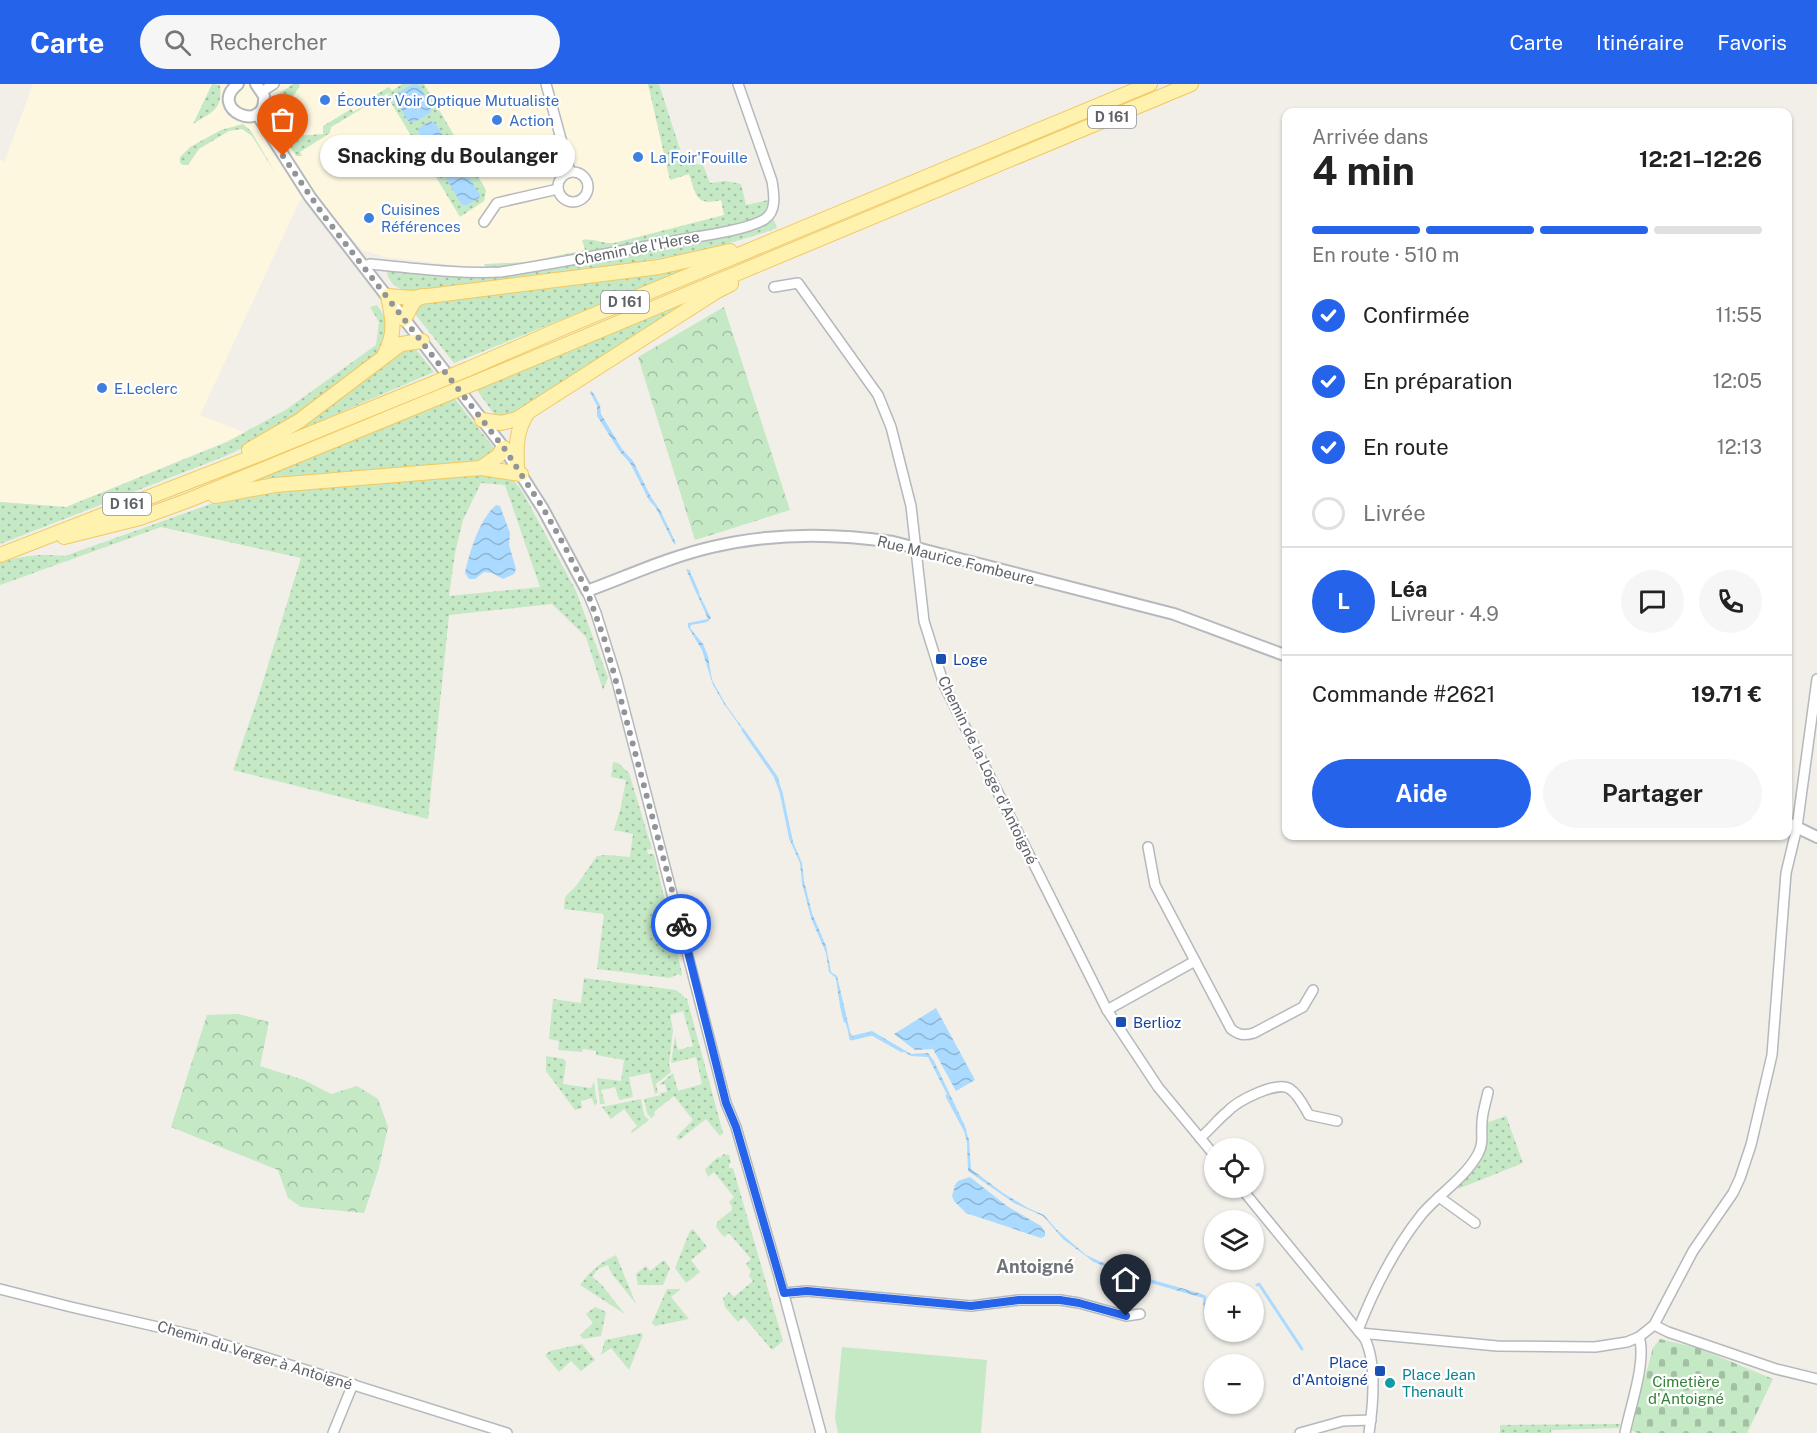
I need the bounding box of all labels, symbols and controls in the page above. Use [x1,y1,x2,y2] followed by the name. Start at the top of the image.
[140,15,560,69] search box
[30,26,104,59] text: Carte
[161,26,194,59] icon: search
[209,29,327,55] text: Rechercher
[1509,30,1563,55] text: Carte
[1596,30,1684,55] text: Itinéraire
[1717,30,1787,55] text: Favoris
[337,92,559,109] place label: Écouter Voir Optique Mutualiste
[318,93,332,107] marker: Écouter Voir Optique Mutualiste
[257,94,308,156] pin
[266,103,299,136] icon: bag
[1088,106,1136,128] road number: D 161
[509,112,554,129] place label: Action
[490,113,504,127] marker: Action
[1312,125,1428,149] text: Arrivée dans
[319,135,574,177] callout: Snacking du Boulanger
[337,144,558,168] text: Snacking du Boulanger
[1639,146,1762,172] text: 12:21–12:26
[1312,148,1415,194] text: 4 min
[650,149,748,166] place label: La Foir'Fouille
[631,150,645,164] marker: La Foir'Fouille
[381,201,460,235] place label: Cuisines Références
[362,211,376,225] marker: Cuisines Références
[573,228,701,268] street label: Chemin de l'Herse
[1312,243,1459,267] text: En route · 510 m
[601,291,649,313] road number: D 161
[1312,299,1345,332] icon: check
[1363,302,1470,328] text: Confirmée
[1716,303,1762,327] text: 11:55
[1312,365,1345,398] icon: check
[1363,368,1513,394] text: En préparation
[1712,369,1762,393] text: 12:05
[114,380,178,397] place label: E.Leclerc
[95,381,109,395] marker: E.Leclerc
[1312,431,1345,464] icon: check
[1363,434,1449,460] text: En route
[1717,435,1762,459] text: 12:13
[103,493,151,515] road number: D 161
[1363,500,1426,526] text: Livrée
[876,532,1036,588] street label: Rue Maurice Fombeure
[1621,570,1684,633] button: chat
[1699,570,1762,633] button: phone
[1390,576,1428,602] text: Léa
[1337,588,1350,614] text: L
[1390,602,1499,626] text: Livreur · 4.9
[953,651,987,668] place label: Loge
[934,652,948,666] marker: Loge
[935,673,1041,867] street label: Chemin de la Loge d'Antoigné
[1312,681,1495,707] text: Commande #2621
[1691,681,1762,707] text: 19.71 €
[1312,759,1531,828] button: Aide
[1543,759,1762,828] button: Partager
[651,894,711,954] courier
[665,908,698,941] icon: bike
[1133,1014,1181,1031] place label: Berlioz
[1114,1015,1128,1029] marker: Berlioz
[1204,1138,1264,1414] map controls
[1204,1138,1264,1198] button: locate
[1204,1210,1264,1270] button: layers
[1100,1254,1151,1316] pin
[996,1256,1074,1277] district label: Antoigné
[1109,1263,1142,1296] icon: home
[1204,1282,1264,1342] button: +
[155,1317,355,1393] street label: Chemin du Verger à Antoigné
[1204,1354,1264,1414] button: −
[1292,1354,1368,1388] place label: Place d'Antoigné
[1373,1364,1387,1378] marker: Place d'Antoigné
[1402,1366,1476,1400] place label: Place Jean Thenault
[1648,1373,1724,1407] park label: Cimetière d'Antoigné
[1383,1376,1397,1390] marker: Place Jean Thenault

